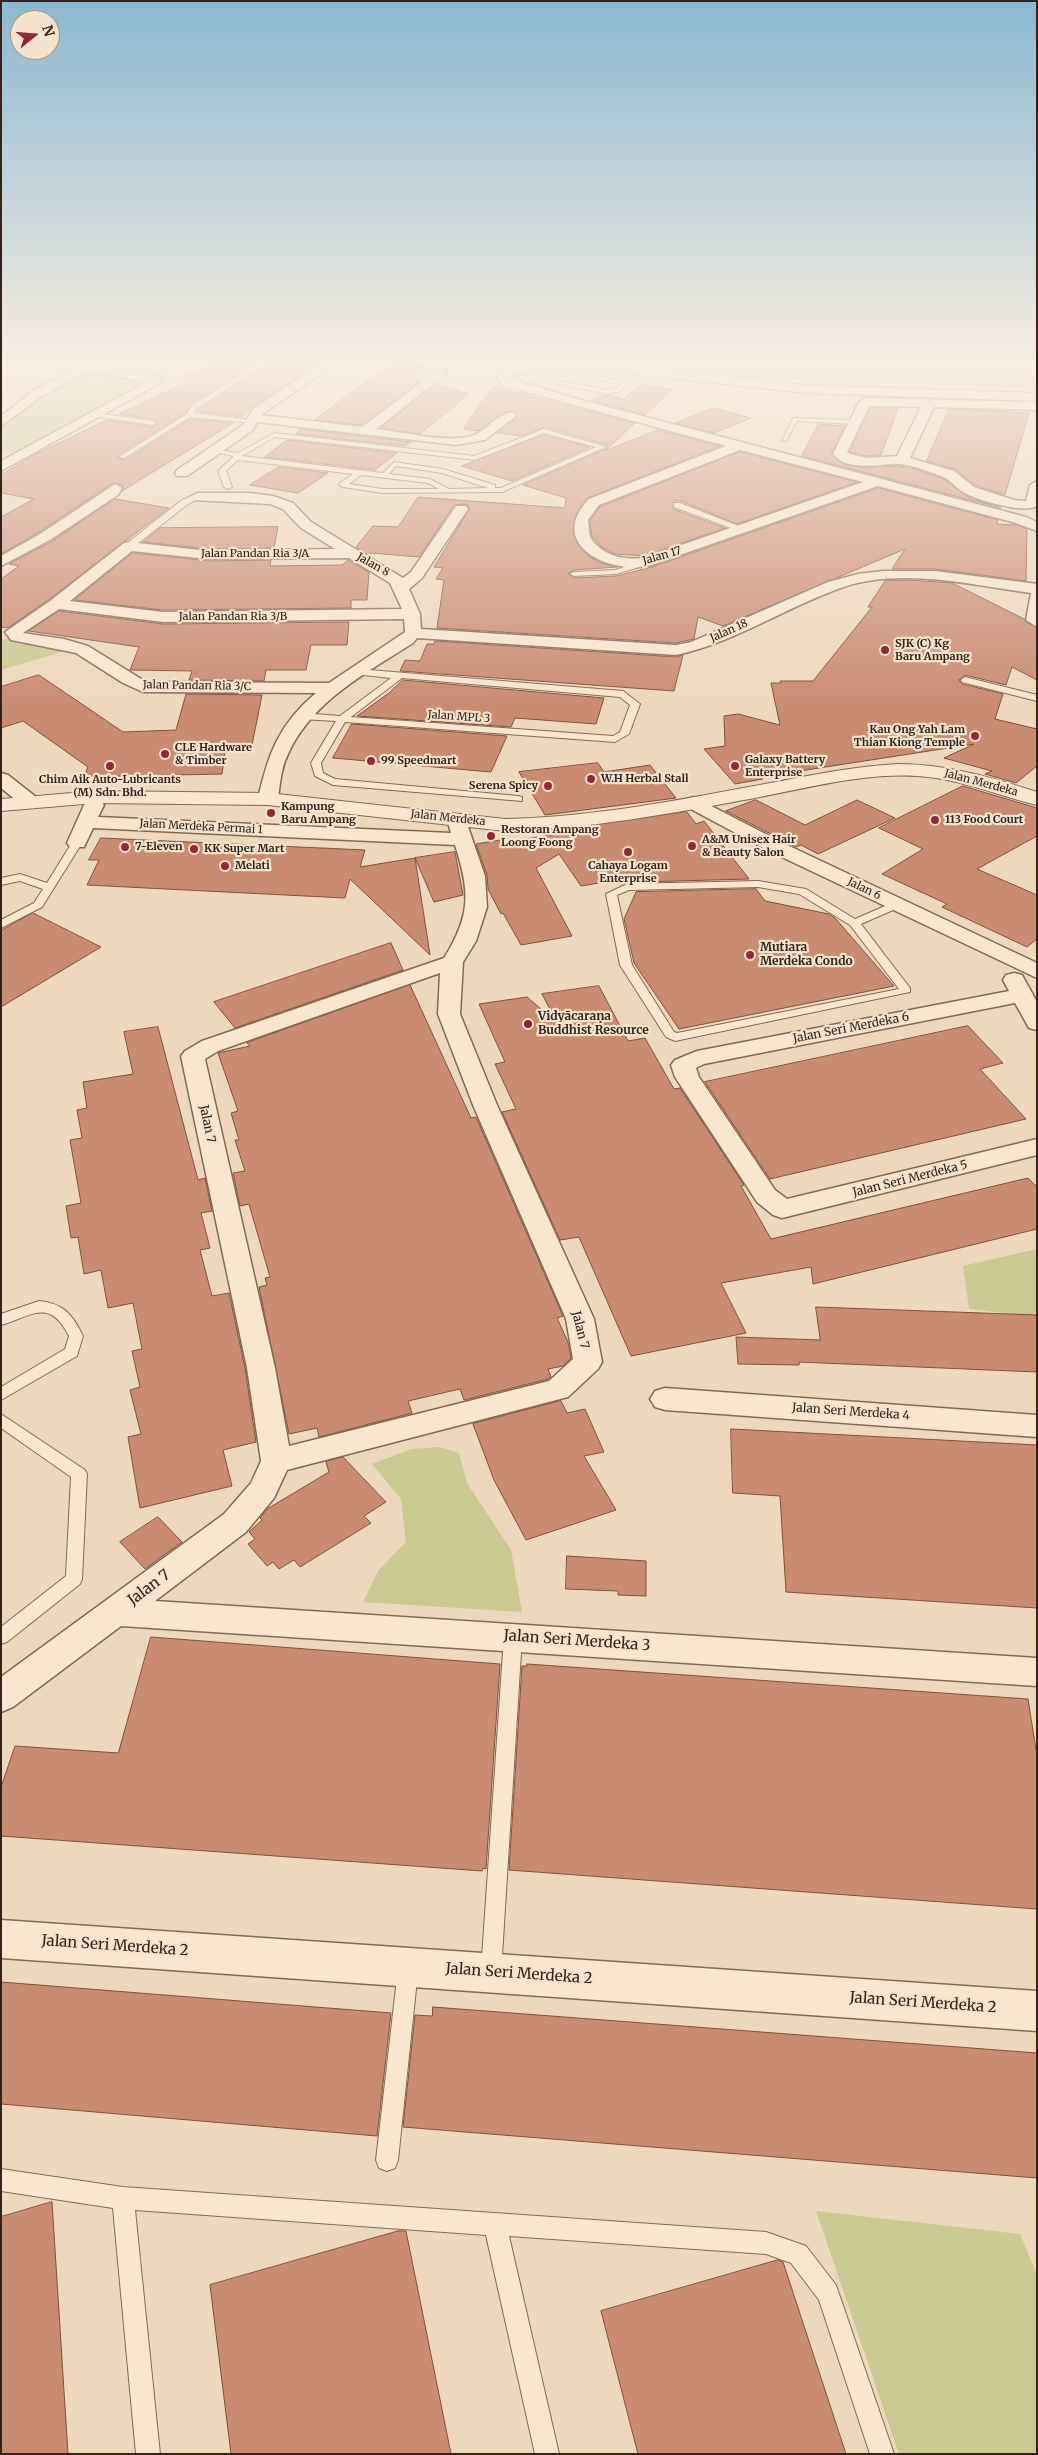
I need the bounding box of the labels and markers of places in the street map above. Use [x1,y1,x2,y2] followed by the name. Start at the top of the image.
[895,637,970,663] place label: SJK (C) Kg Baru Ampang
[879,644,891,656] marker: SJK (C) Kg Baru Ampang
[854,723,965,749] place label: Kau Ong Yah Lam Thian Kiong Temple
[969,730,981,742] marker: Kau Ong Yah Lam Thian Kiong Temple
[175,741,252,767] place label: CLE Hardware & Timber
[159,748,171,760] marker: CLE Hardware & Timber
[745,753,825,779] place label: Galaxy Battery Enterprise
[381,754,457,768] place label: 99 Speedmart
[365,755,377,767] marker: 99 Speedmart
[104,760,116,772] marker: Chim Aik Auto-Lubricants (M) Sdn. Bhd.
[729,760,741,772] marker: Galaxy Battery Enterprise
[601,772,689,786] place label: W.H Herbal Stall
[39,773,181,799] place label: Chim Aik Auto-Lubricants (M) Sdn. Bhd.
[585,773,597,785] marker: W.H Herbal Stall
[469,779,538,793] place label: Serena Spicy
[542,780,554,792] marker: Serena Spicy
[281,800,356,826] place label: Kampung Baru Ampang
[265,807,277,819] marker: Kampung Baru Ampang
[945,813,1023,827] place label: 113 Food Court
[929,814,941,826] marker: 113 Food Court
[501,823,599,849] place label: Restoran Ampang Loong Foong
[485,830,497,842] marker: Restoran Ampang Loong Foong
[702,833,796,859] place label: A&M Unisex Hair & Beauty Salon
[135,840,182,854] place label: 7-Eleven
[686,840,698,852] marker: A&M Unisex Hair & Beauty Salon
[119,841,131,853] marker: 7-Eleven
[204,842,284,856] place label: KK Super Mart
[188,843,200,855] marker: KK Super Mart
[622,846,634,858] marker: Cahaya Logam Enterprise
[235,859,270,873] place label: Melati
[588,859,668,885] place label: Cahaya Logam Enterprise
[219,860,231,872] marker: Melati
[760,941,853,969] place label: Mutiara Merdeka Condo
[744,949,756,961] marker: Mutiara Merdeka Condo
[538,1010,649,1038] place label: Vidyācaraṇa Buddhist Resource
[522,1018,534,1030] marker: Vidyācaraṇa Buddhist Resource

